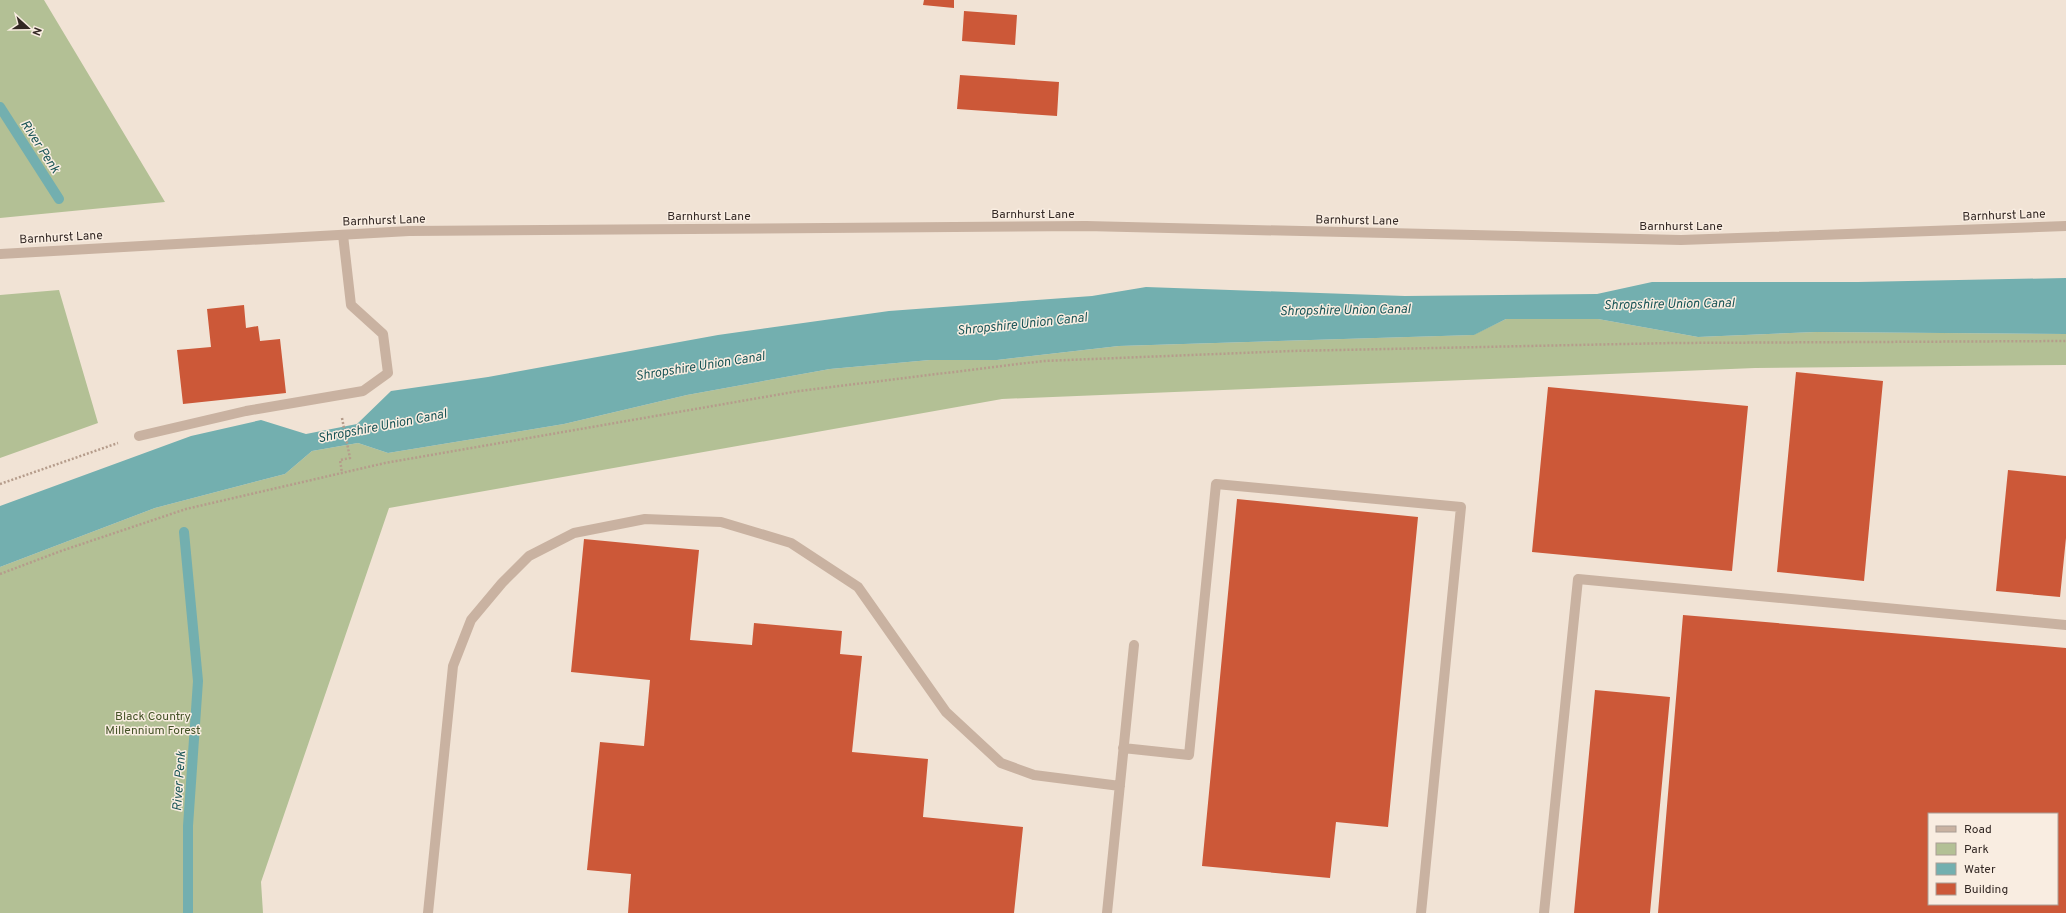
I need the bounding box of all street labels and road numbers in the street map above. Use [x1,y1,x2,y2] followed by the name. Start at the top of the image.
[991,207,1075,223] street label: Barnhurst Lane
[1962,207,2046,225] street label: Barnhurst Lane
[667,209,751,225] street label: Barnhurst Lane
[342,212,426,230] street label: Barnhurst Lane
[1315,212,1399,230] street label: Barnhurst Lane
[1639,219,1723,235] street label: Barnhurst Lane
[19,228,103,248] street label: Barnhurst Lane

